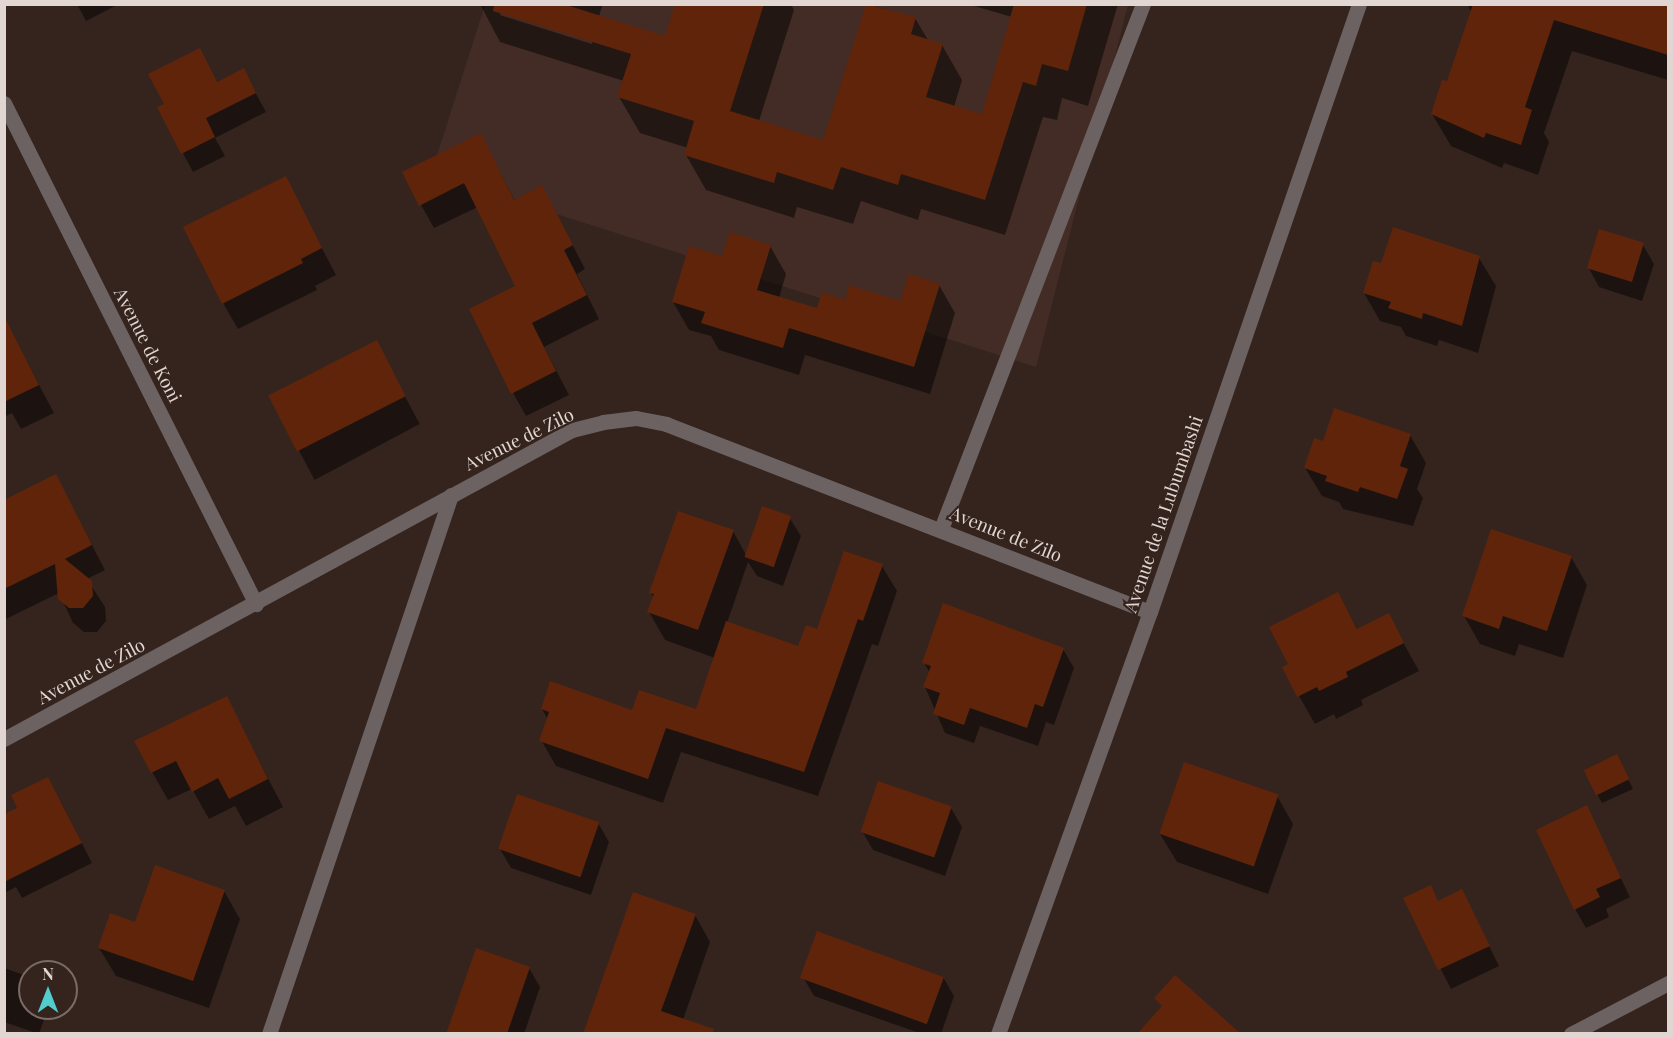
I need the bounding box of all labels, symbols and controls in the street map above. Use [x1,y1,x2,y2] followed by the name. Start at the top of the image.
[110,284,186,406] street label: Avenue de Koni
[461,403,577,475] street label: Avenue de Zilo
[1119,413,1207,615] street label: Avenue de la Lubumbashi
[947,502,1065,566] street label: Avenue de Zilo
[34,634,148,708] street label: Avenue de Zilo
[18,960,78,1020] north arrow
[42,963,54,984] text: N

